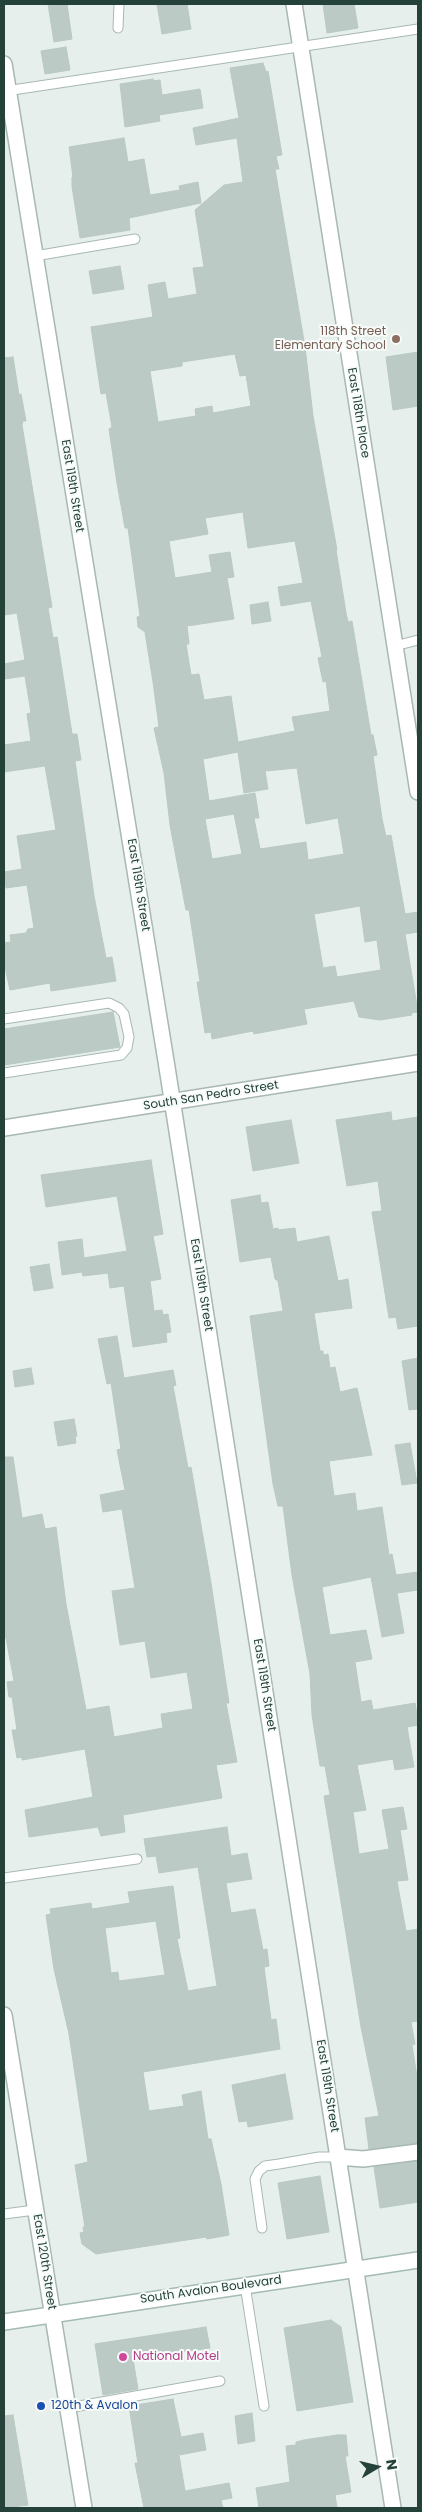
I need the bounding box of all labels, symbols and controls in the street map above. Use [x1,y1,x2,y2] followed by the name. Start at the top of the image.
[275,325,386,353] place label: 118th Street Elementary School
[390,333,402,345] marker: 118th Street Elementary School
[344,367,372,459] street label: East 118th Place
[58,439,86,533] street label: East 119th Street
[124,838,152,932] street label: East 119th Street
[142,1078,280,1114] street label: South San Pedro Street
[187,1238,215,1332] street label: East 119th Street
[250,1638,278,1732] street label: East 119th Street
[313,2039,341,2133] street label: East 119th Street
[29,2213,59,2311] street label: East 120th Street
[139,2273,283,2307] street label: South Avalon Boulevard
[133,2350,219,2364] place label: National Motel
[117,2351,129,2363] marker: National Motel
[51,2399,138,2413] place label: 120th & Avalon
[35,2400,47,2412] marker: 120th & Avalon
[352,2442,402,2492] north arrow
[381,2458,403,2471] text: N

